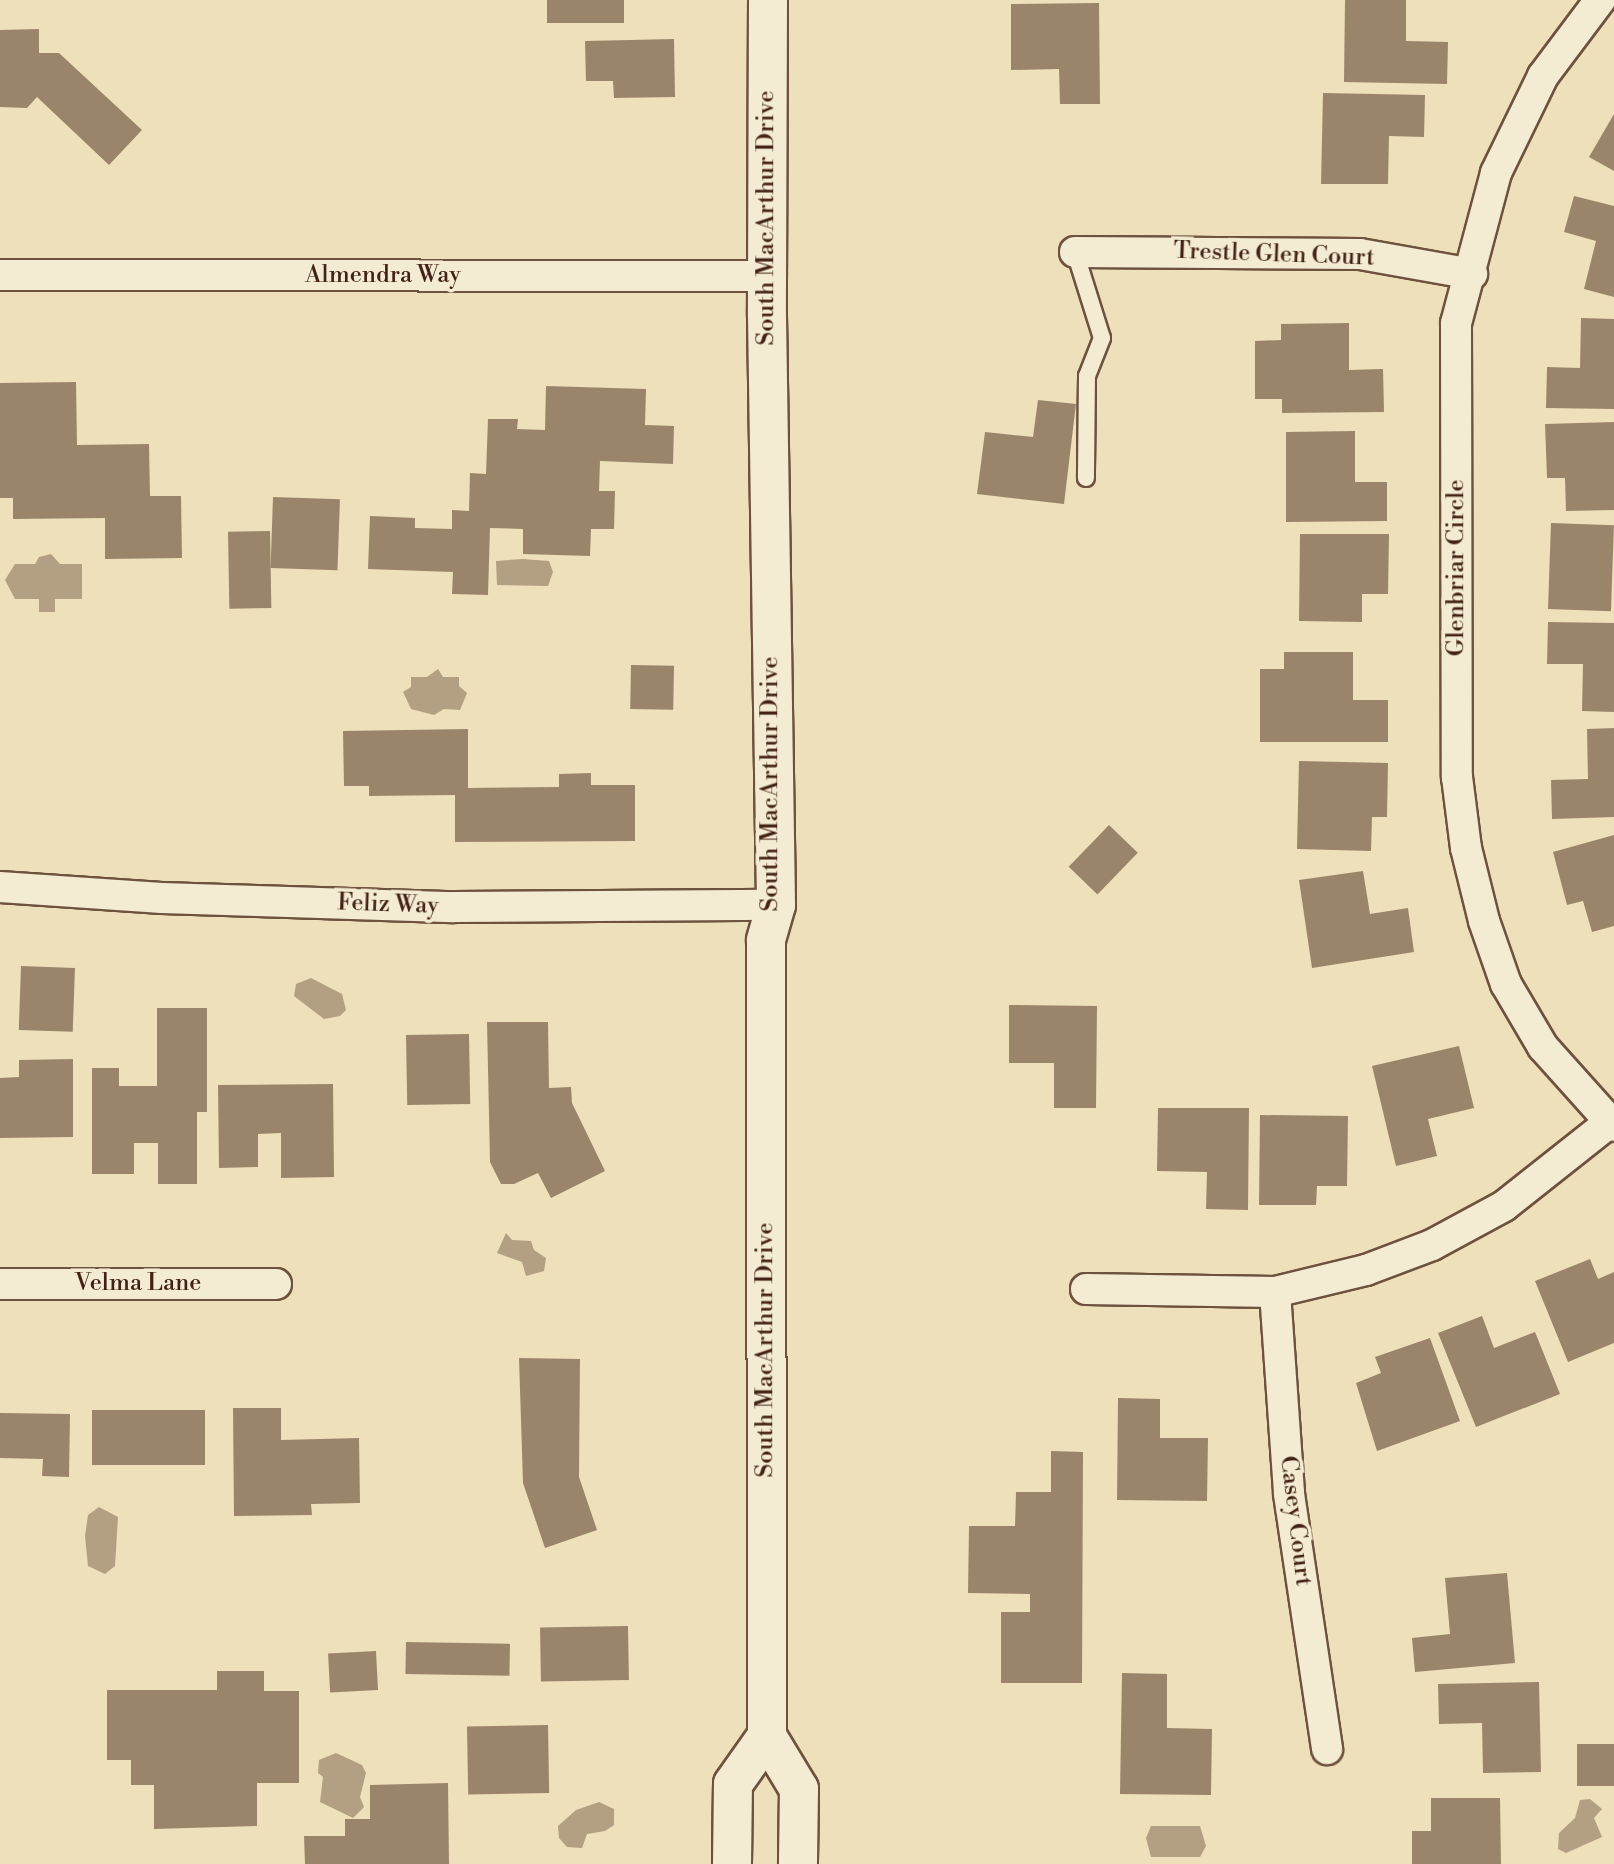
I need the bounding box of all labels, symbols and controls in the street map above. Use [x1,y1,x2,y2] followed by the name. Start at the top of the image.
[753,90,781,346] street label: South MacArthur Drive
[1173,237,1375,273] street label: Trestle Glen Court
[305,262,461,290] street label: Almendra Way
[1443,480,1471,656] street label: Glenbriar Circle
[757,656,785,912] street label: South MacArthur Drive
[337,889,439,921] street label: Feliz Way
[752,1222,780,1478] street label: South MacArthur Drive
[75,1270,201,1298] street label: Velma Lane
[1273,1454,1317,1588] street label: Casey Court

